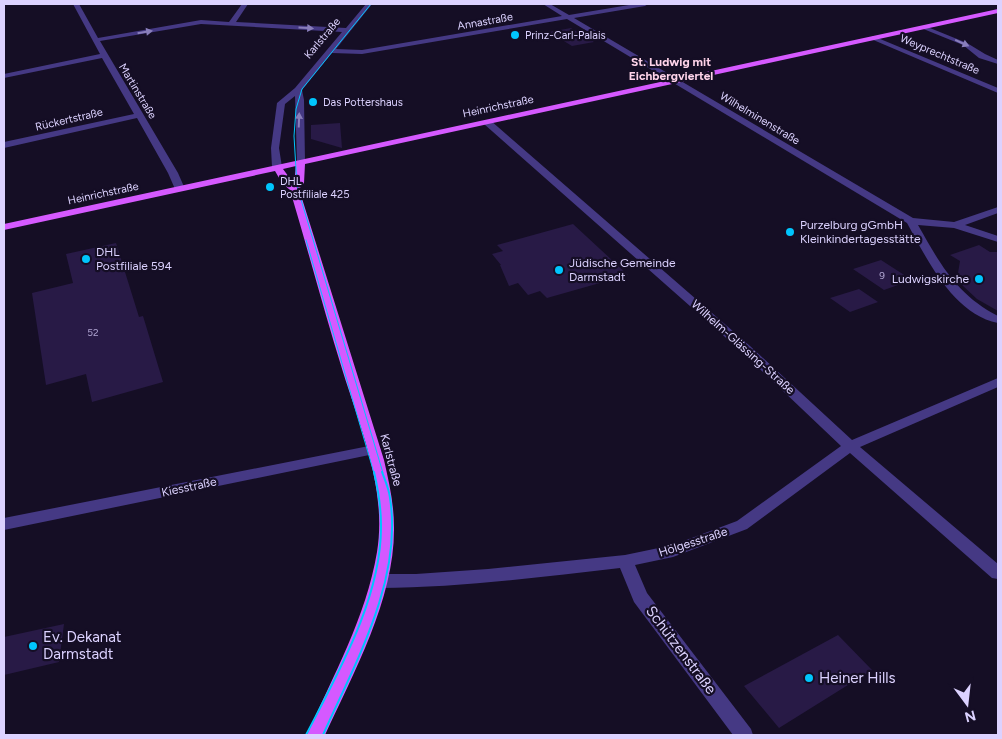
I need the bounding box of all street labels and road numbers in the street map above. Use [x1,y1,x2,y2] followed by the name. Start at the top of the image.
[456,10,514,33] street label: Annastraße
[302,15,343,61] street label: Karlstraße
[898,32,981,77] street label: Weyprechtstraße
[116,61,159,121] street label: Martinstraße
[717,89,802,147] street label: Wilhelminenstraße
[461,93,535,120] street label: Heinrichstraße
[34,105,104,134] street label: Rückertstraße
[66,180,140,207] street label: Heinrichstraße
[689,297,798,397] street label: Wilhelm-Glässing-Straße
[377,432,405,488] street label: Karlstraße
[160,474,218,500] street label: Kiesstraße
[657,524,730,560] street label: Hölgesstraße
[642,602,720,698] street label: Schützenstraße

